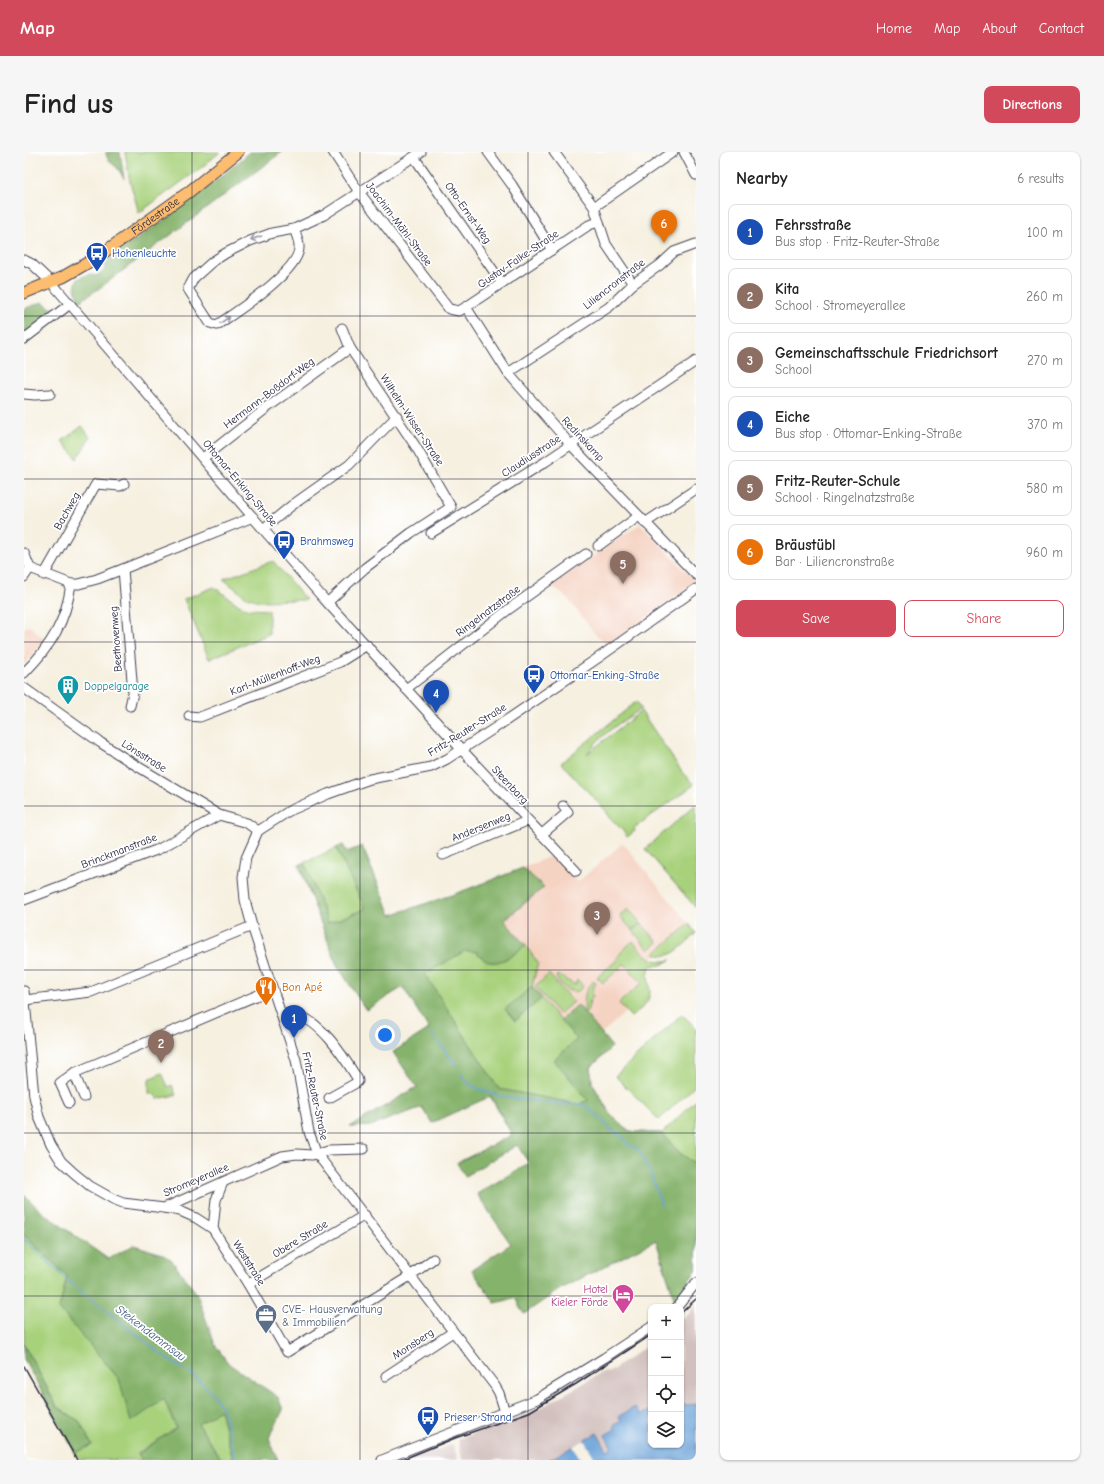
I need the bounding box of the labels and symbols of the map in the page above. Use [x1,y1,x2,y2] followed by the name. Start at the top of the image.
[363,179,435,269] street label: Joachim-Mähl-Straße
[442,180,494,246] street label: Otto-Ernst-Weg
[129,194,182,237] street label: Fördestraße
[651,210,677,243] pin: 6
[475,227,561,291] street label: Gustav-Falke-Straße
[251,235,263,243] one-way arrow
[84,240,110,273] bus stop icon: Hohenleuchte
[112,247,177,260] place label: Hohenleuchte
[581,256,648,312] street label: Liliencronstraße
[219,316,230,324] one-way arrow
[221,355,317,431] street label: Hermann-Boßdorf-Weg
[377,372,447,469] street label: Wilhelm-Wisser-Straße
[559,414,607,464] street label: Redinskamp
[499,432,563,480] street label: Claudiusstraße
[200,437,280,529] street label: Ottomar-Enking-Straße
[51,490,83,532] street label: Bachweg
[271,528,297,561] bus stop icon: Brahmsweg
[300,535,354,548] place label: Brahmsweg
[610,551,636,584] pin: 5
[453,582,523,639] street label: Ringelnatzstraße
[107,605,125,673] street label: Beethovenweg
[228,652,322,698] street label: Karl-Müllenhoff-Weg
[521,662,547,695] bus stop icon: Ottomar-Enking-Straße
[550,669,660,682] place label: Ottomar-Enking-Straße
[55,673,81,706] building icon: Doppelgarage
[84,680,150,693] place label: Doppelgarage
[423,680,449,713] pin: 4
[425,700,509,759] street label: Fritz-Reuter-Straße
[119,737,169,775] street label: Lönsstraße
[489,763,531,807] street label: Steenbarg
[450,809,512,845] street label: Andersenweg
[79,830,159,871] street label: Brinckmanstraße
[584,902,610,935] pin: 3
[253,974,279,1007] restaurant icon: Bon Apé
[282,981,323,994] place label: Bon Apé
[281,1005,307,1038] pin: 1
[375,1025,395,1045] your location
[148,1030,174,1063] pin: 2
[299,1051,331,1142] street label: Fritz-Reuter-Straße
[161,1160,231,1200] street label: Stromeyerallee
[270,1217,330,1261] street label: Obere Straße
[230,1238,268,1288] street label: Weststraße
[610,1282,636,1315] hotel icon: Hotel Kieler Förde
[551,1283,608,1309] place label: Hotel Kieler Förde
[113,1302,189,1364] water label: Stekendammsau
[253,1302,279,1335] office icon: CVE- Hausverwaltung & Immobilien
[282,1303,383,1329] place label: CVE- Hausverwaltung & Immobilien
[390,1326,436,1362] street label: Monsberg
[415,1404,441,1437] bus stop icon: Prieser Strand
[444,1411,512,1424] place label: Prieser Strand

